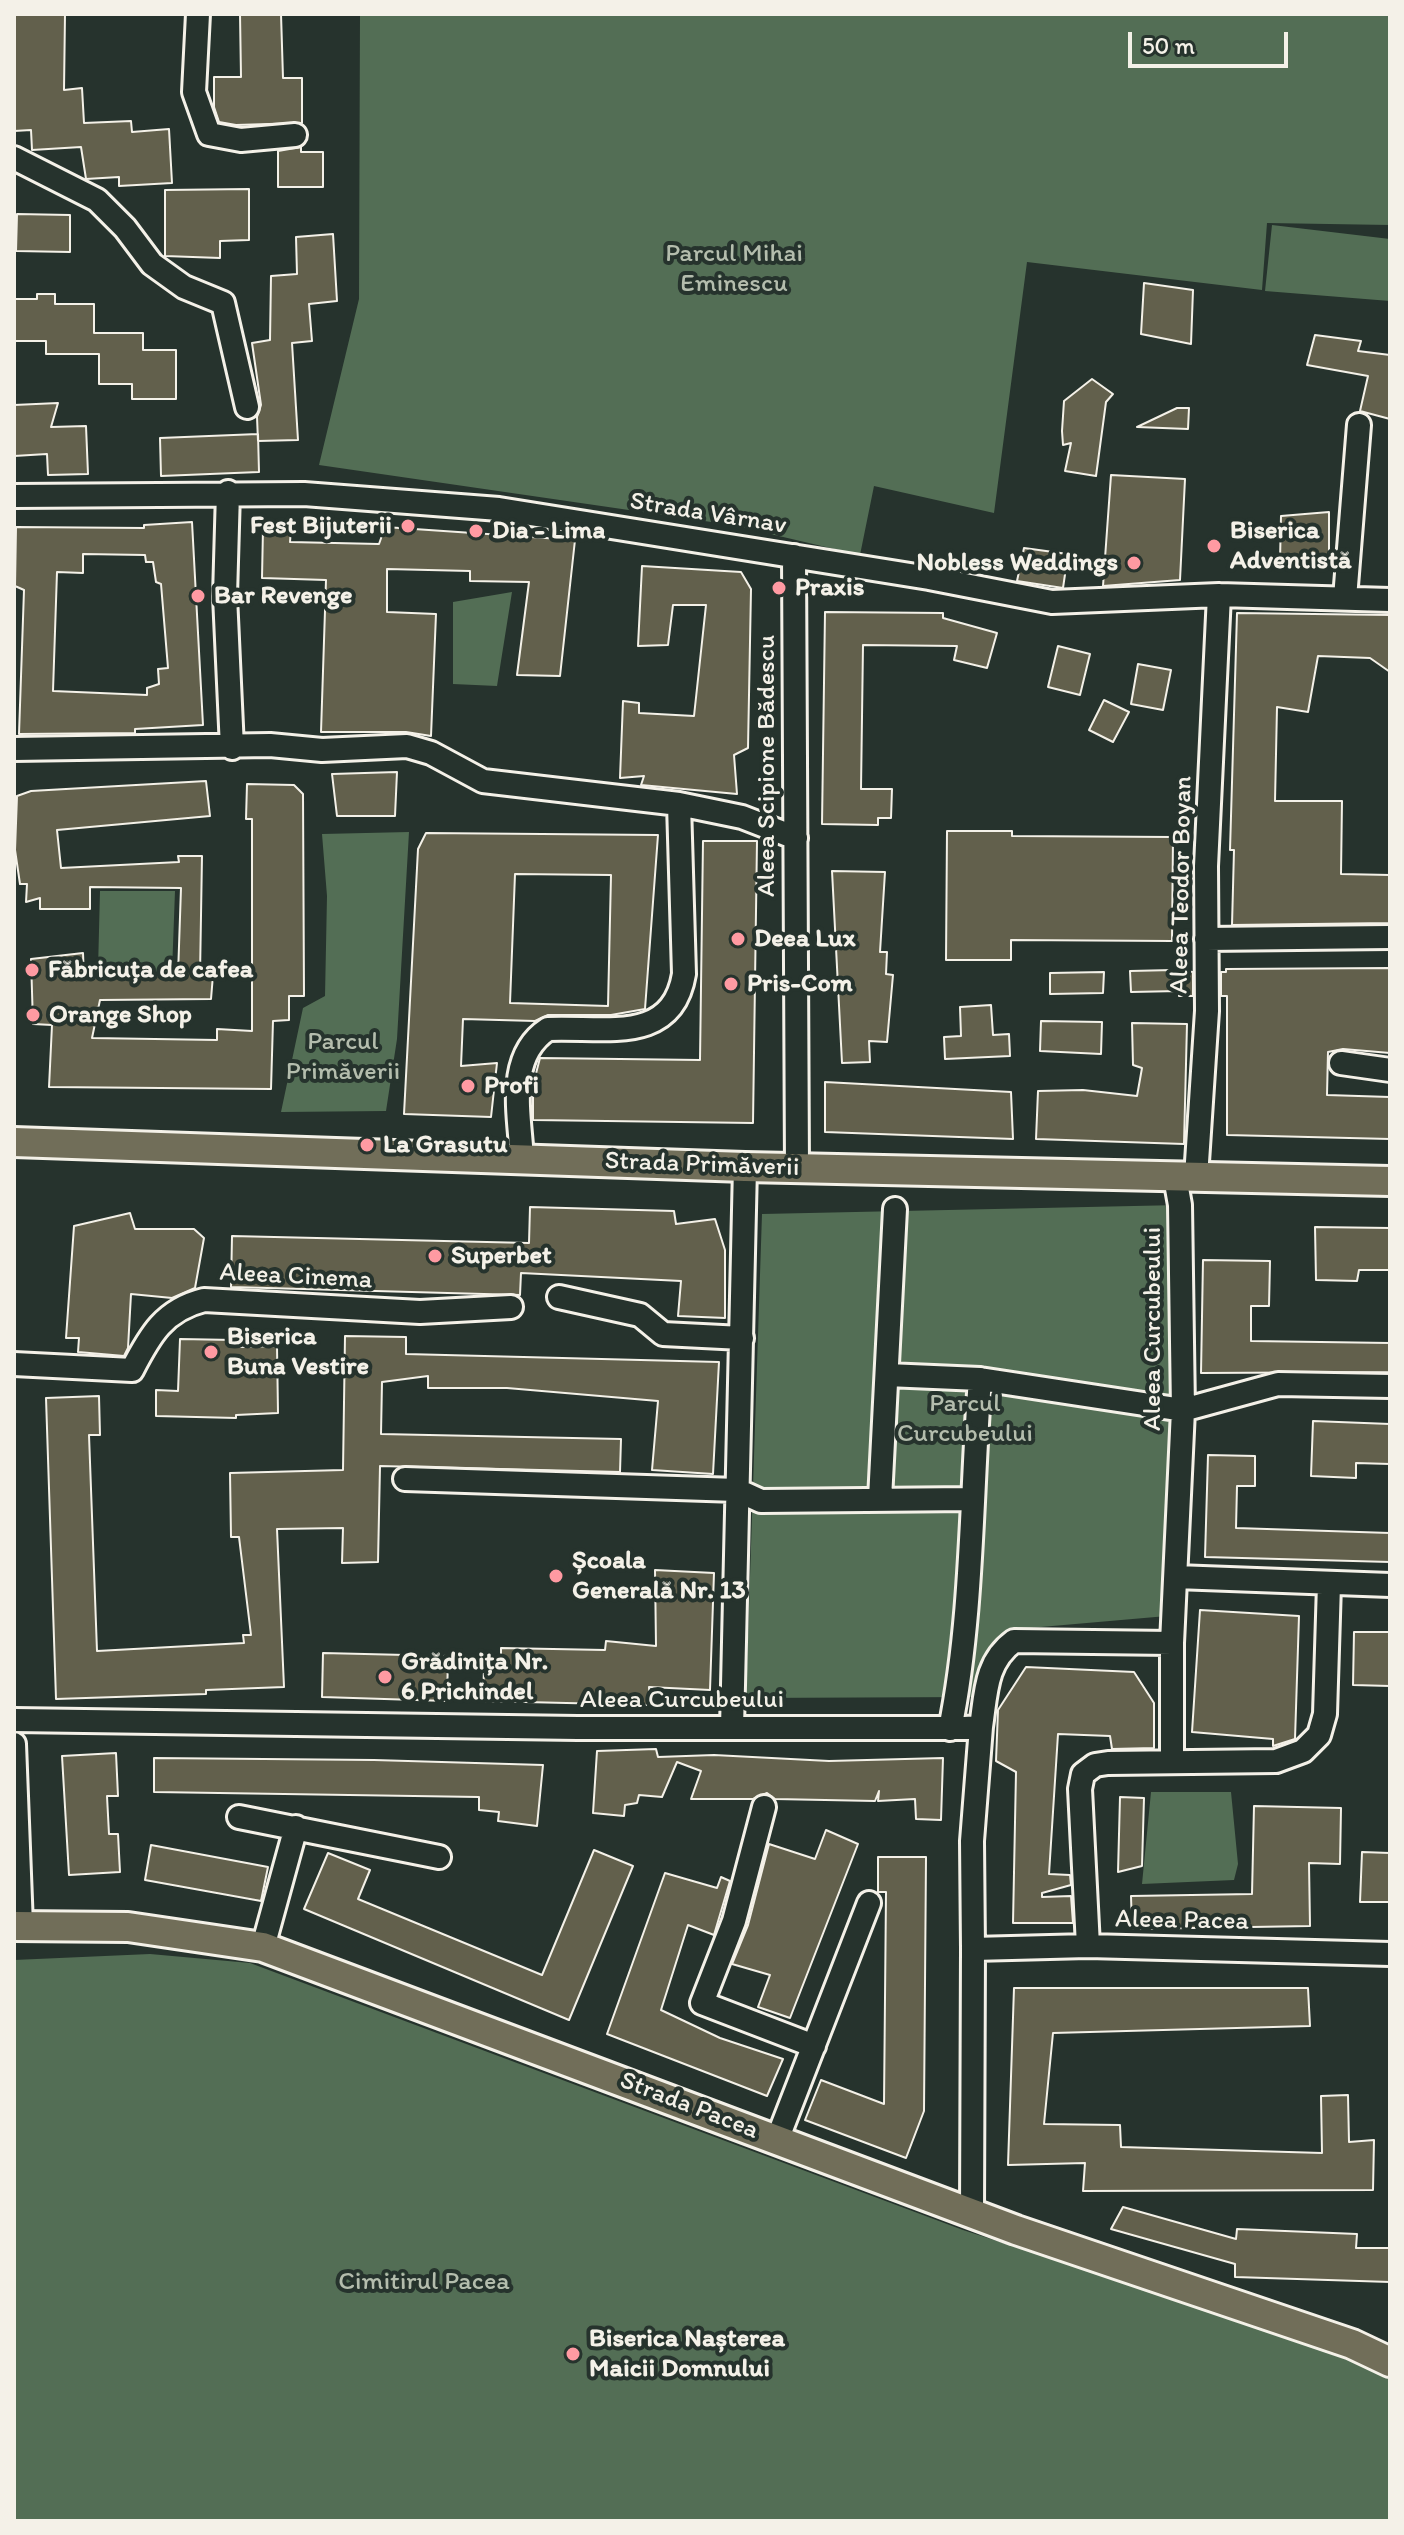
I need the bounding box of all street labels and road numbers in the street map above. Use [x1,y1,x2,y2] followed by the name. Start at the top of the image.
[627,486,789,542] street label: Strada Vârnav
[751,635,783,897] street label: Aleea Scipione Bădescu
[1165,776,1199,994] street label: Aleea Teodor Boyan
[604,1146,800,1184] street label: Strada Primăverii
[1137,1227,1169,1431] street label: Aleea Curcubeului
[219,1257,373,1297] street label: Aleea Cinema
[580,1684,784,1716] street label: Aleea Curcubeului
[1115,1904,1249,1938] street label: Aleea Pacea
[615,2065,763,2147] street label: Strada Pacea

